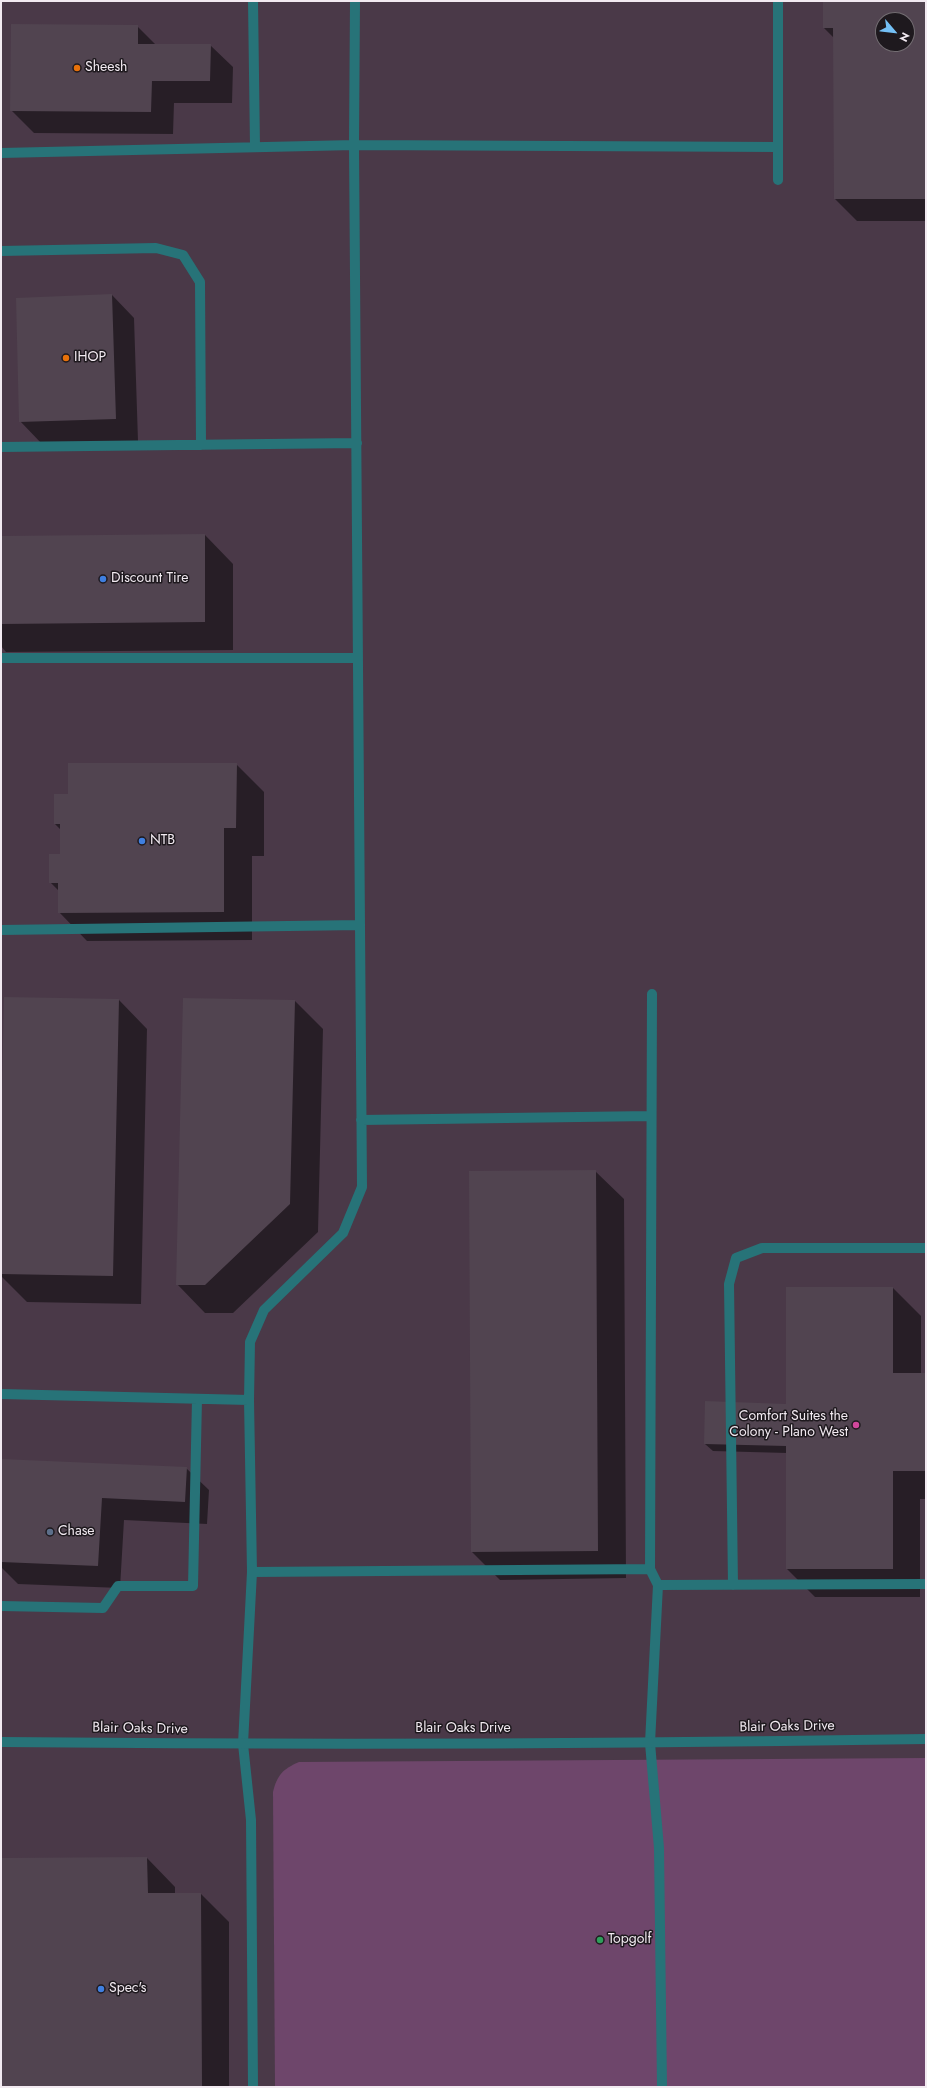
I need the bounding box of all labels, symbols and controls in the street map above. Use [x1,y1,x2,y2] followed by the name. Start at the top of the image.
[875,12,915,52] north arrow
[896,30,914,45] text: N
[85,60,127,76] place label: Sheesh
[72,63,82,73] marker: Sheesh
[74,350,106,366] place label: IHOP
[61,353,71,363] marker: IHOP
[111,571,188,587] place label: Discount Tire
[98,574,108,584] marker: Discount Tire
[150,833,175,849] place label: NTB
[137,836,147,846] marker: NTB
[729,1409,848,1442] place label: Comfort Suites the Colony - Plano West
[851,1420,861,1430] marker: Comfort Suites the Colony - Plano West
[58,1524,95,1540] place label: Chase
[45,1527,55,1537] marker: Chase
[739,1718,835,1736] street label: Blair Oaks Drive
[92,1720,188,1738] street label: Blair Oaks Drive
[415,1721,511,1737] street label: Blair Oaks Drive
[608,1932,652,1948] place label: Topgolf
[595,1935,605,1945] marker: Topgolf
[109,1981,146,1997] place label: Spec's
[96,1984,106,1994] marker: Spec's

